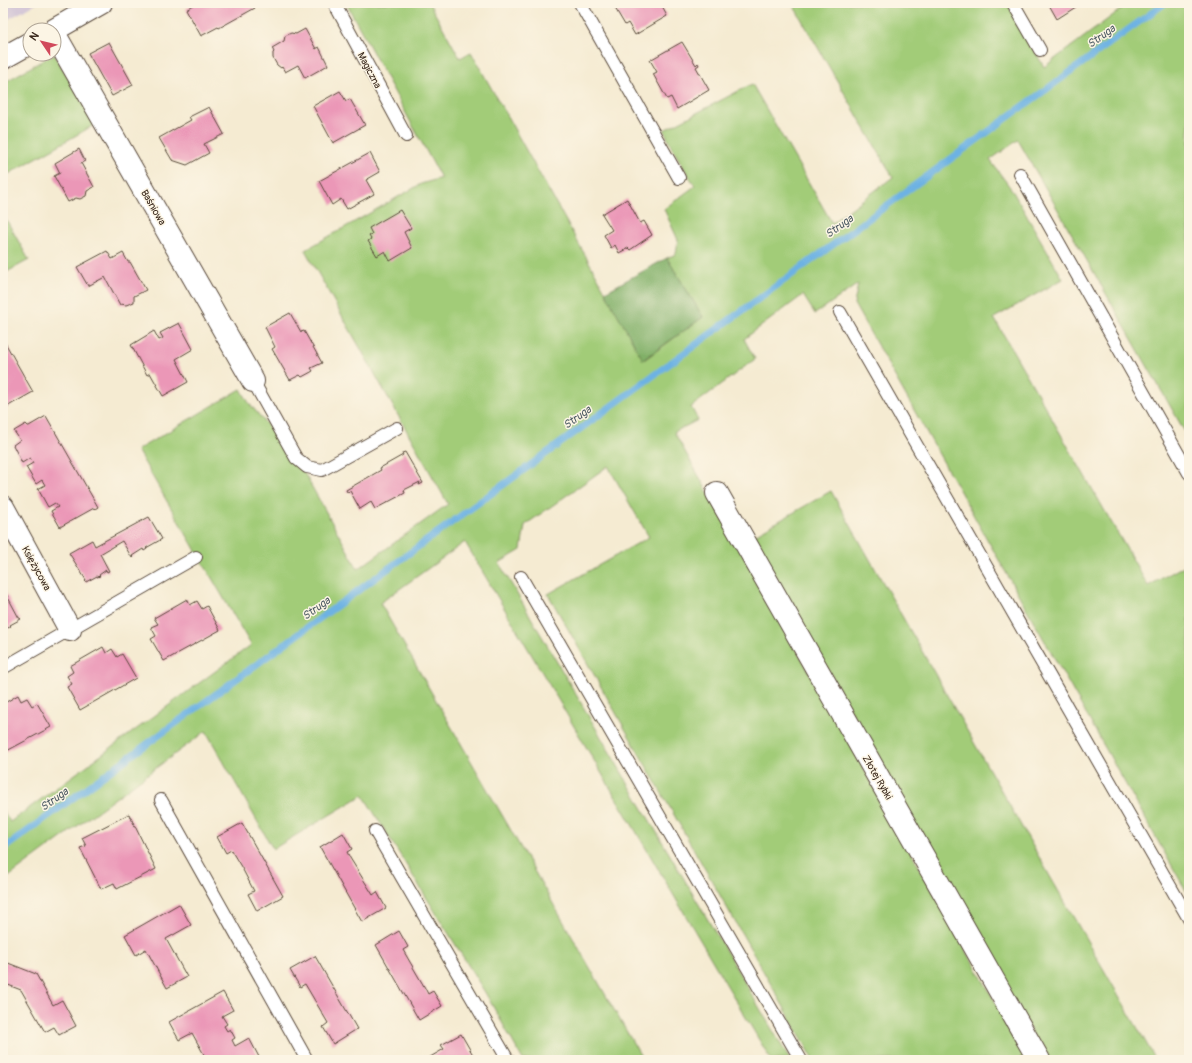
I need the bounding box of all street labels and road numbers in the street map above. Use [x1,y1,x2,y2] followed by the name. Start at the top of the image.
[355,50,384,91] street label: Magiczna
[138,188,168,228] street label: Baśniowa
[19,544,53,593] street label: Księżycowa
[860,753,895,802] street label: Złotej Rybki

